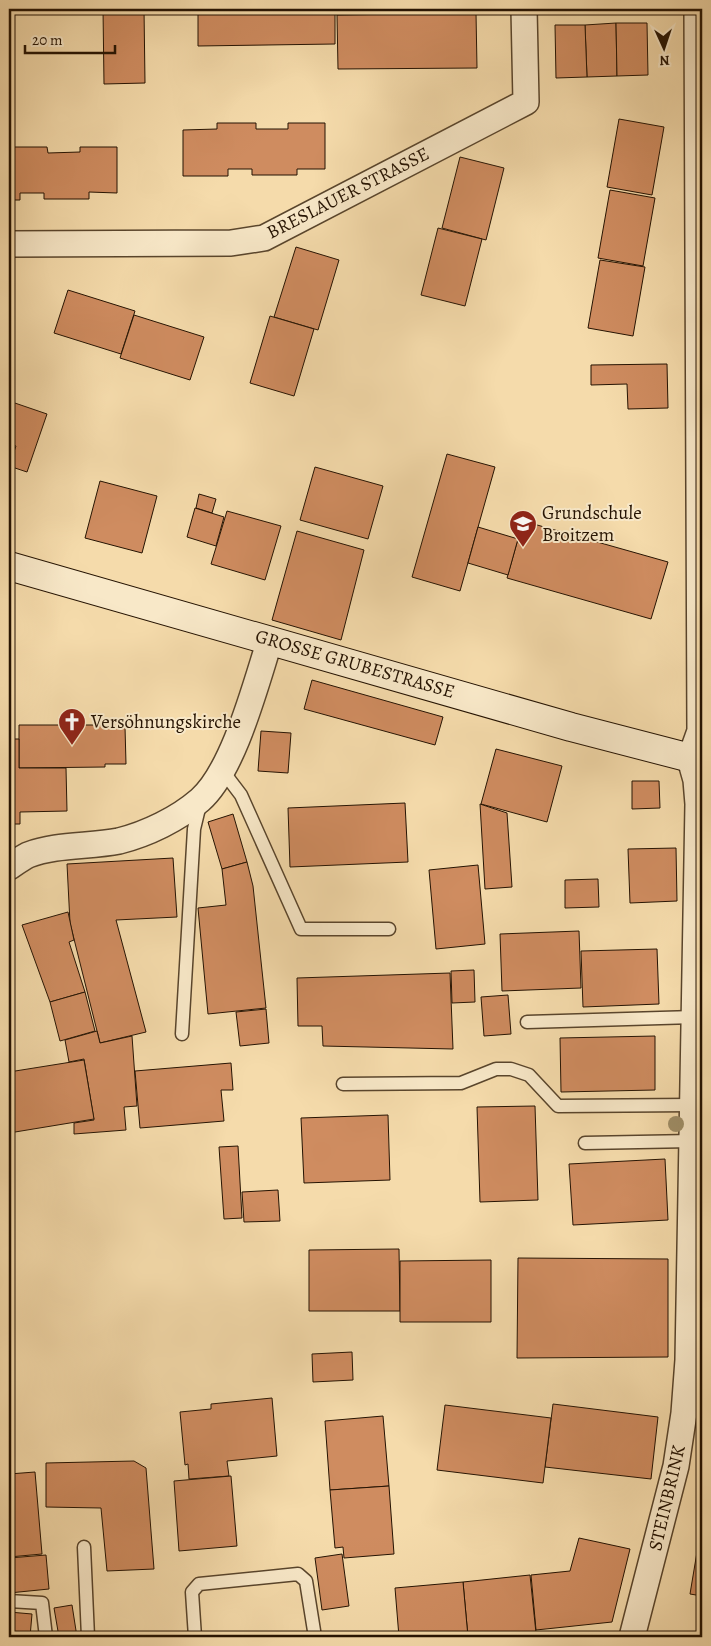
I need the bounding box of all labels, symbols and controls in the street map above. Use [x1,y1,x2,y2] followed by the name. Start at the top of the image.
[25,22,115,54] scale bar
[638,22,688,72] north arrow
[32,30,63,50] text: 20 m
[659,51,670,70] text: N
[262,141,434,245] street label: BRESLAUER STRASSE
[542,500,642,548] place label: Grundschule Broitzem
[508,509,538,548] school or university icon: Grundschule Broitzem
[252,623,458,705] street label: GROSSE GRUBESTRASSE
[57,707,87,746] church icon: Versöhnungskirche
[90,709,241,735] place label: Versöhnungskirche
[642,1443,692,1553] street label: STEINBRINK

